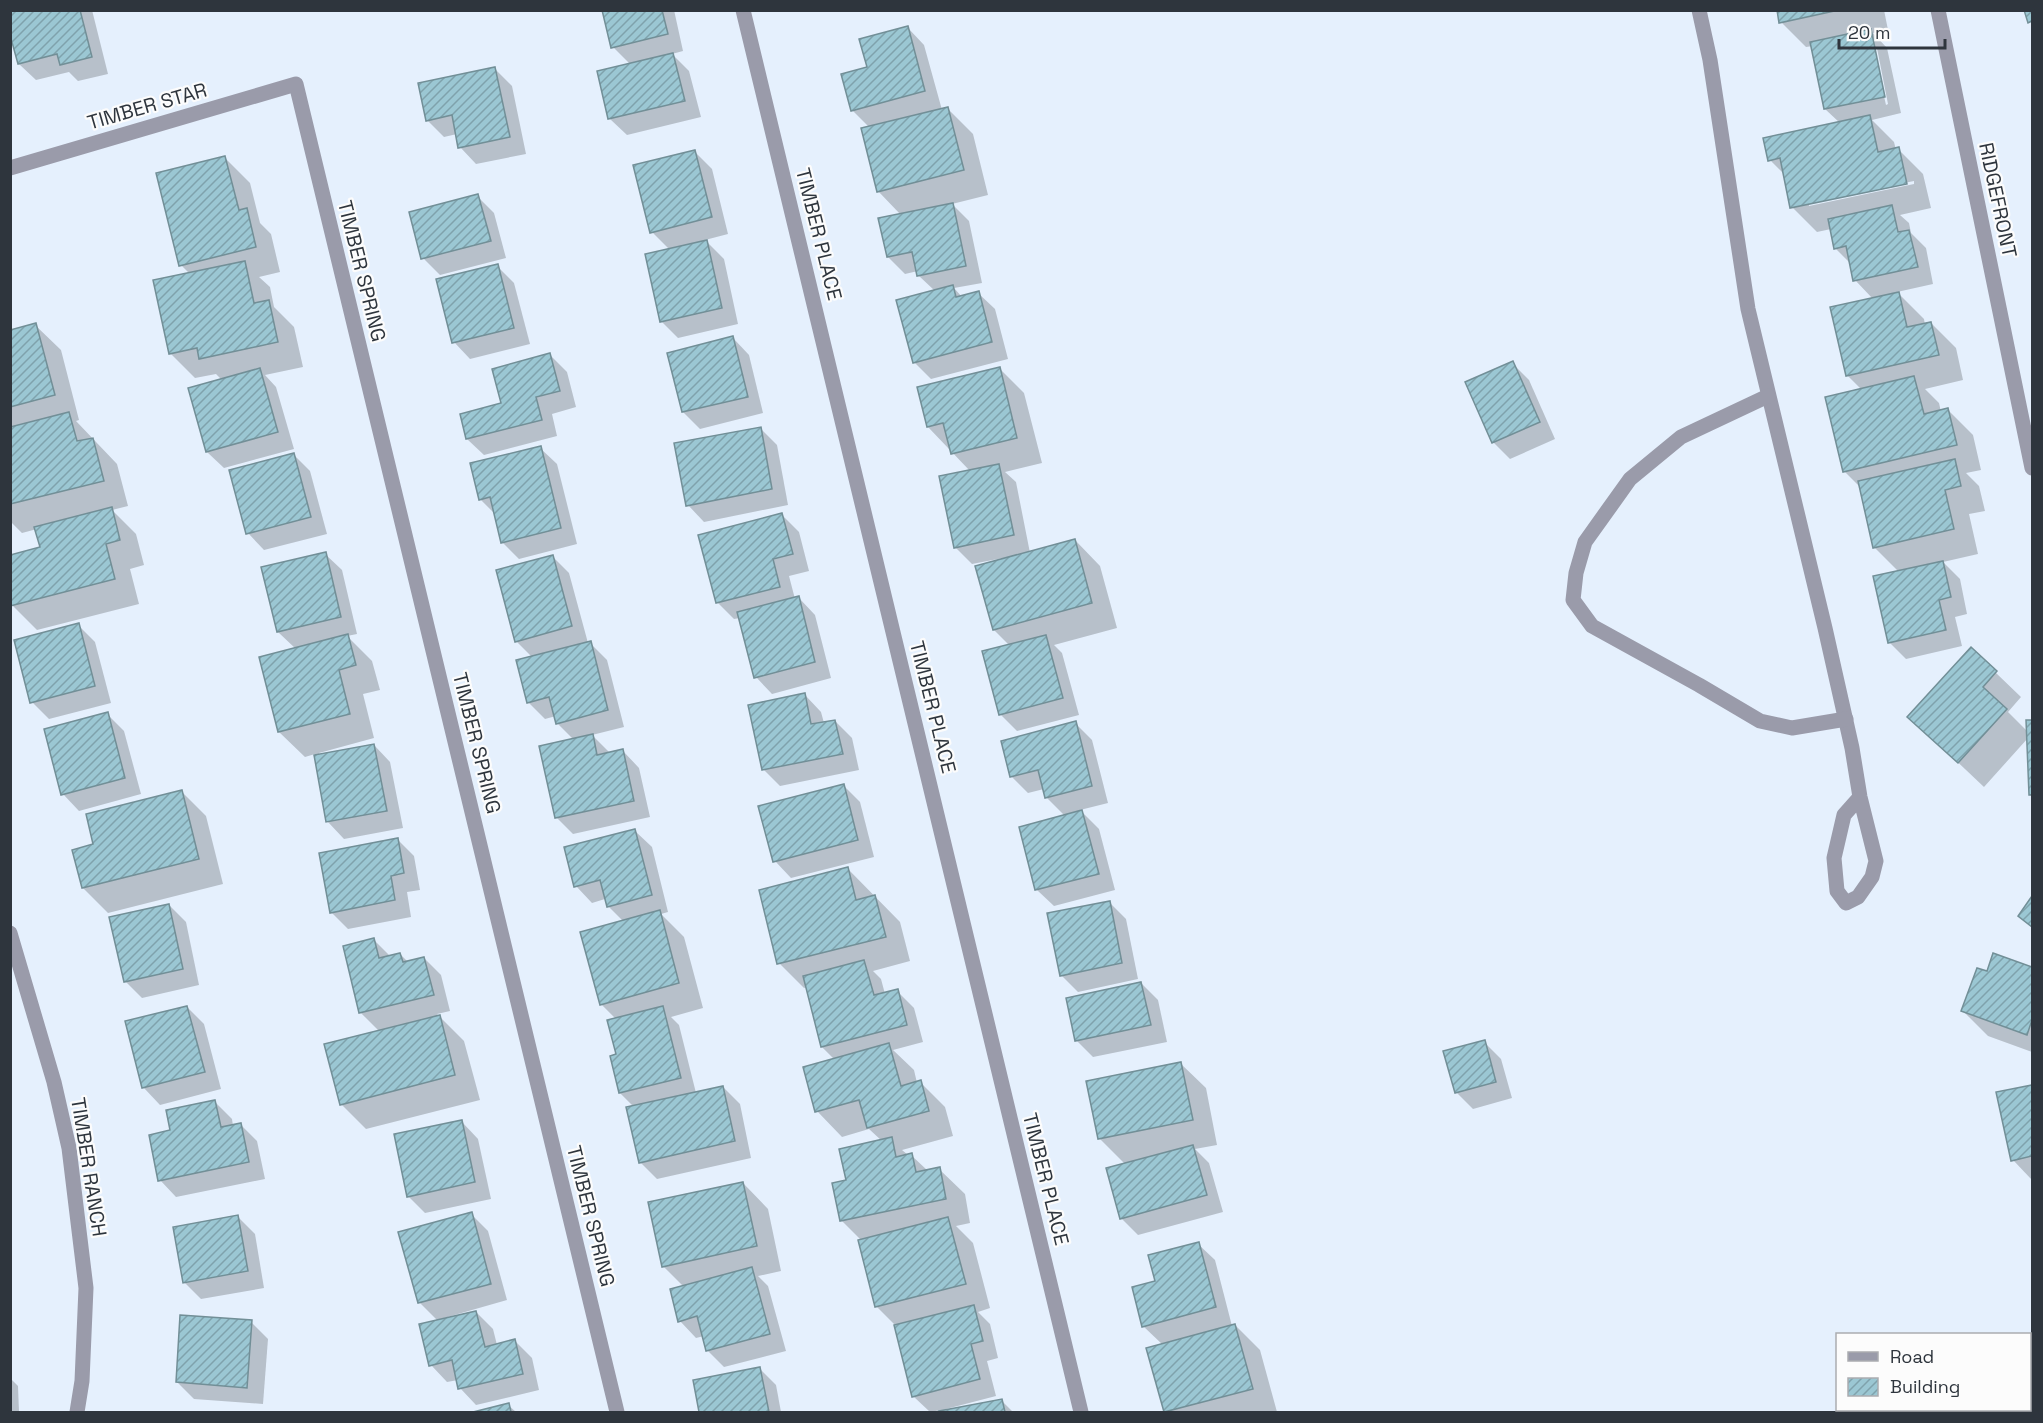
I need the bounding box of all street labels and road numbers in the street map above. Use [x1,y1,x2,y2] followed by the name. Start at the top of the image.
[84,77,210,135] street label: TIMBER STAR
[1973,140,2023,260] street label: RIDGEFRONT
[790,165,848,303] street label: TIMBER PLACE
[332,198,392,344] street label: TIMBER SPRING
[904,638,962,776] street label: TIMBER PLACE
[447,670,507,816] street label: TIMBER SPRING
[65,1096,113,1238] street label: TIMBER RANCH
[1017,1110,1075,1248] street label: TIMBER PLACE
[561,1143,621,1289] street label: TIMBER SPRING

